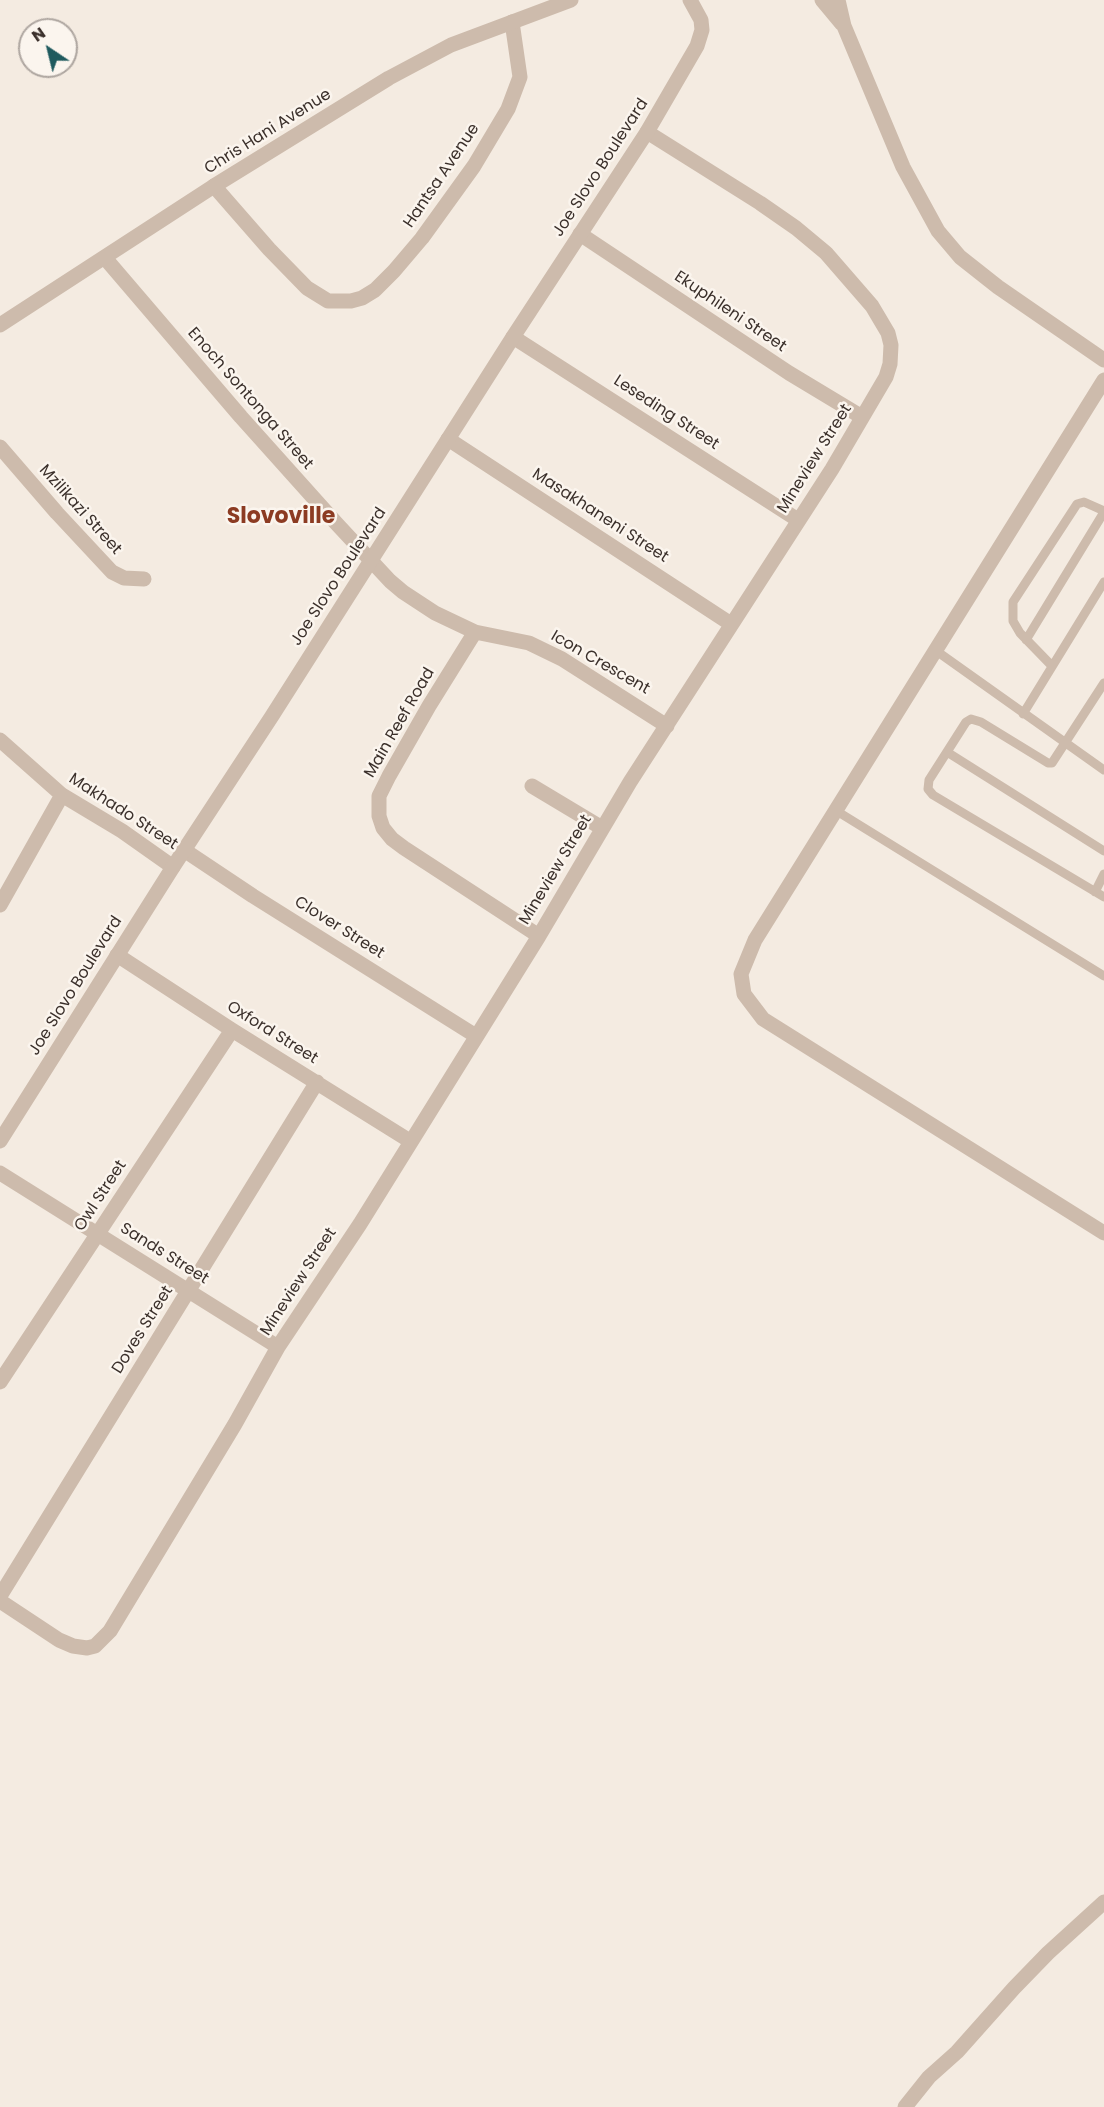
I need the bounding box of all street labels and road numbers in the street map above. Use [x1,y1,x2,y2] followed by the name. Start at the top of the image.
[201,85,335,179] street label: Chris Hani Avenue
[549,95,653,241] street label: Joe Slovo Boulevard
[400,120,484,232] street label: Hantsa Avenue
[670,267,790,357] street label: Ekuphileni Street
[183,324,317,474] street label: Enoch Sontonga Street
[610,372,722,454] street label: Leseding Street
[774,401,856,517] street label: Mineview Street
[35,461,125,559] street label: Mzilikazi Street
[528,465,672,567] street label: Masakhaneni Street
[287,504,391,650] street label: Joe Slovo Boulevard
[547,627,653,699] street label: Icon Crescent
[361,665,439,781] street label: Main Reef Road
[65,770,181,854] street label: Makhado Street
[516,812,596,928] street label: Mineview Street
[290,893,388,963] street label: Clover Street
[25,913,127,1059] street label: Joe Slovo Boulevard
[223,997,321,1069] street label: Oxford Street
[71,1157,131,1235] street label: Owl Street
[116,1219,212,1289] street label: Sands Street
[257,1224,341,1340] street label: Mineview Street
[108,1283,178,1377] street label: Doves Street

